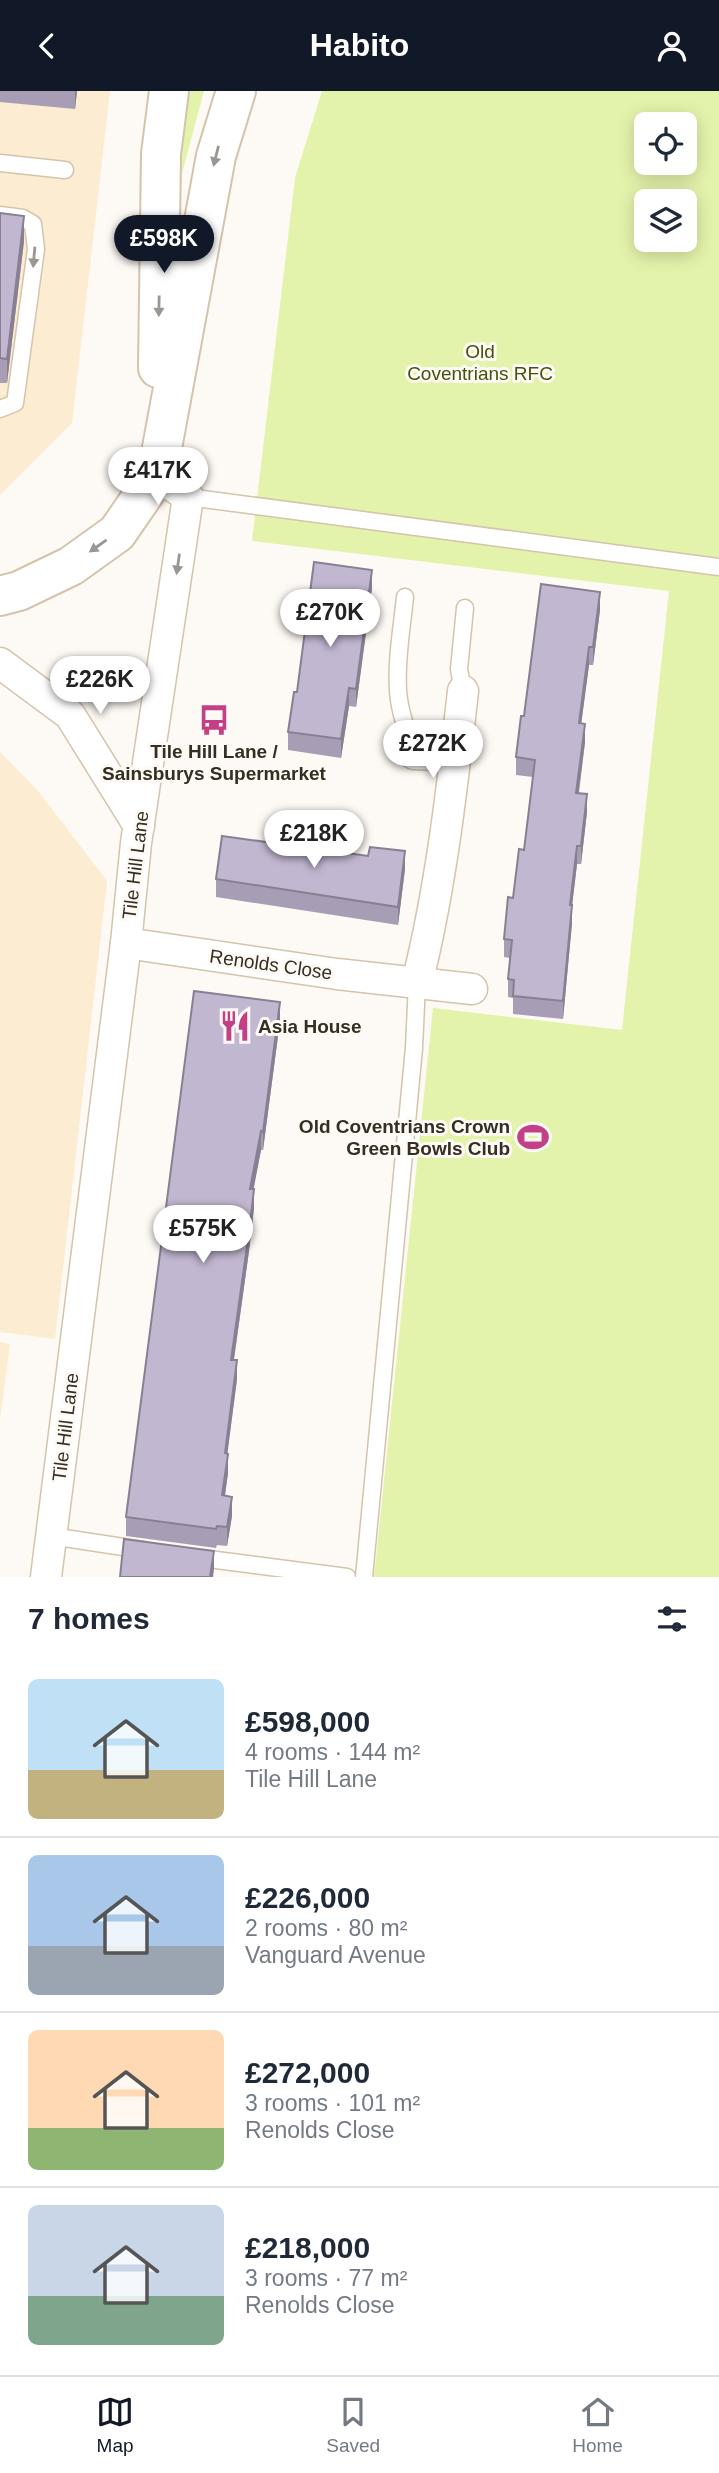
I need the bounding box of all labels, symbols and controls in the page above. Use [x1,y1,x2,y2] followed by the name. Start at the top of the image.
[28,27,66,65] icon: back
[310,27,409,63] text: Habito
[653,27,691,65] icon: person
[634,112,697,252] map controls
[634,112,697,175] button: locate
[211,145,222,167] one-way arrow
[634,189,697,252] button: layers
[115,215,213,275] pin: £598K
[130,225,198,251] text: £598K
[28,246,39,268] one-way arrow
[153,295,165,317] one-way arrow
[407,341,553,384] park label: Old Coventrians RFC
[109,447,207,507] pin: £417K
[124,457,192,483] text: £417K
[89,539,108,553] one-way arrow
[172,553,183,575] one-way arrow
[281,589,379,649] pin: £270K
[296,599,364,625] text: £270K
[51,657,149,716] pin: £226K
[66,666,134,692] text: £226K
[197,703,231,737] bus stop icon: Tile Hill Lane / Sainsburys Supermarket
[384,721,482,780] pin: £272K
[399,730,467,756] text: £272K
[102,741,327,784] place label: Tile Hill Lane / Sainsburys Supermarket
[118,810,153,920] street label: Tile Hill Lane
[265,811,363,870] pin: £218K
[280,820,348,846] text: £218K
[208,945,334,983] street label: Renolds Close
[218,1009,252,1043] restaurant icon: Asia House
[258,1016,361,1037] place label: Asia House
[299,1116,510,1159] place label: Old Coventrians Crown Green Bowls Club
[516,1120,550,1154] sports icon: Old Coventrians Crown Green Bowls Club
[154,1205,252,1265] pin: £575K
[169,1215,237,1241] text: £575K
[48,1372,83,1482] street label: Tile Hill Lane
[653,1600,691,1638] icon: filters
[28,1602,150,1635] text: 7 homes
[245,1705,370,1738] text: £598,000
[84,1707,168,1791] icon: home
[245,1739,420,1765] text: 4 rooms · 144 m²
[245,1766,377,1792] text: Tile Hill Lane
[245,1881,370,1914] text: £226,000
[84,1883,168,1967] icon: home
[245,1915,407,1941] text: 2 rooms · 80 m²
[245,1942,426,1968] text: Vanguard Avenue
[245,2056,370,2089] text: £272,000
[84,2058,168,2142] icon: home
[245,2090,420,2116] text: 3 rooms · 101 m²
[245,2117,395,2143] text: Renolds Close
[245,2231,370,2264] text: £218,000
[84,2233,168,2317] icon: home
[245,2265,407,2291] text: 3 rooms · 77 m²
[245,2292,395,2318] text: Renolds Close
[96,2393,134,2457] tab: Map
[326,2393,380,2457] tab: Saved
[572,2393,623,2457] tab: Home

